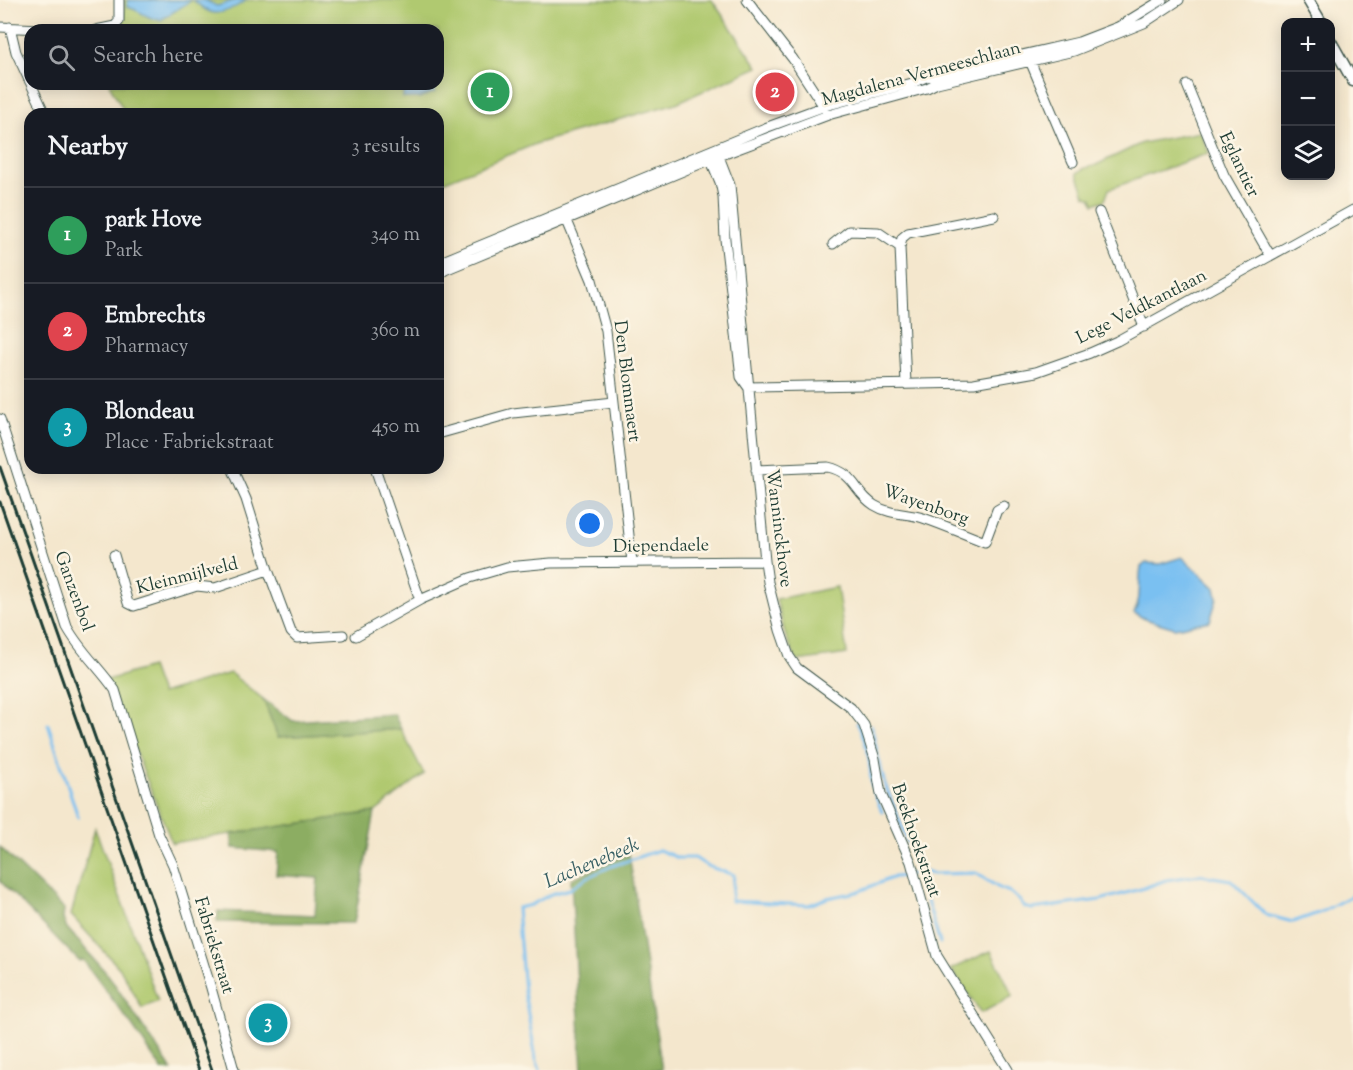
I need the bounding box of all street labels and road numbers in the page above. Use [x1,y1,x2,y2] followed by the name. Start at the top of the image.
[819,36,1024,114] street label: Magdalena Vermeeschlaan
[1211,128,1265,202] street label: Eglantier
[1072,263,1212,352] street label: Lege Veldkantlaan
[606,319,646,443] street label: Den Blommaert
[758,468,798,589] street label: Wanninckhove
[879,479,972,533] street label: Wayenborg
[613,533,709,561] street label: Diependaele
[47,548,100,636] street label: Ganzenbol
[134,552,241,602] street label: Kleinmijlveld
[883,780,947,901] street label: Beekhoekstraat
[186,894,240,997] street label: Fabriekstraat

